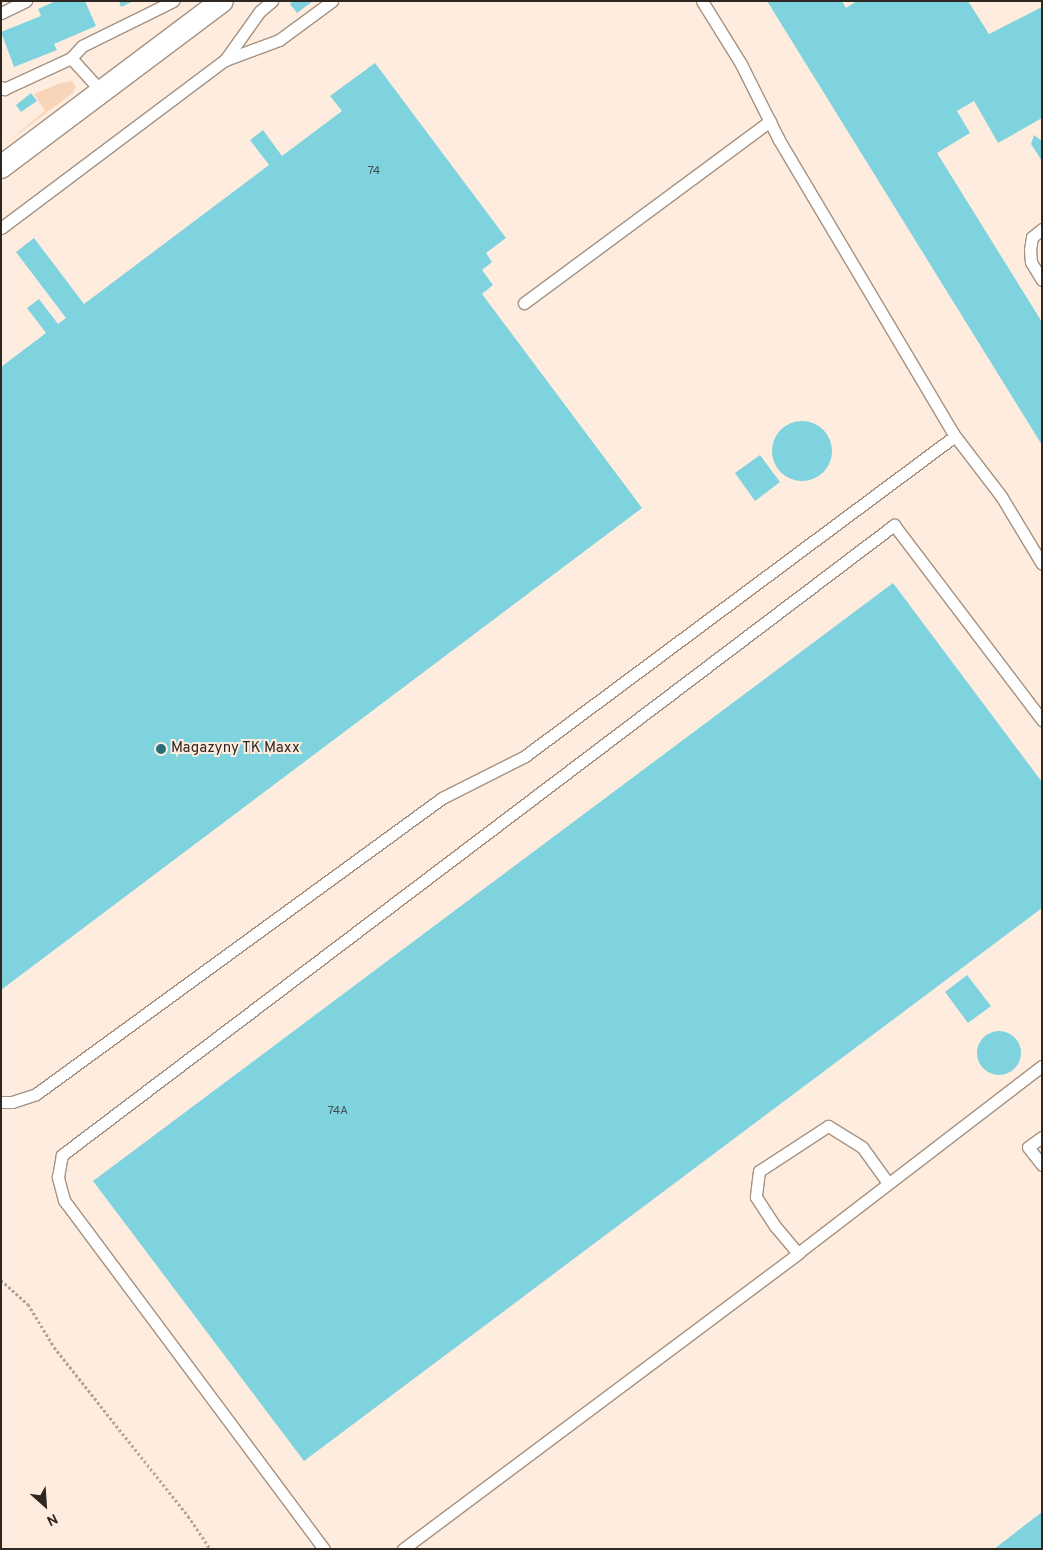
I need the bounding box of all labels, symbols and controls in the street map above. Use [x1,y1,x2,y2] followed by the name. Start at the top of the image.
[368,165,380,179] house number: 74
[171,740,300,758] place label: Magazyny TK Maxx
[155,743,167,755] marker: Magazyny TK Maxx
[328,1105,348,1119] house number: 74A
[20,1480,70,1530] north arrow
[44,1509,60,1529] text: N

